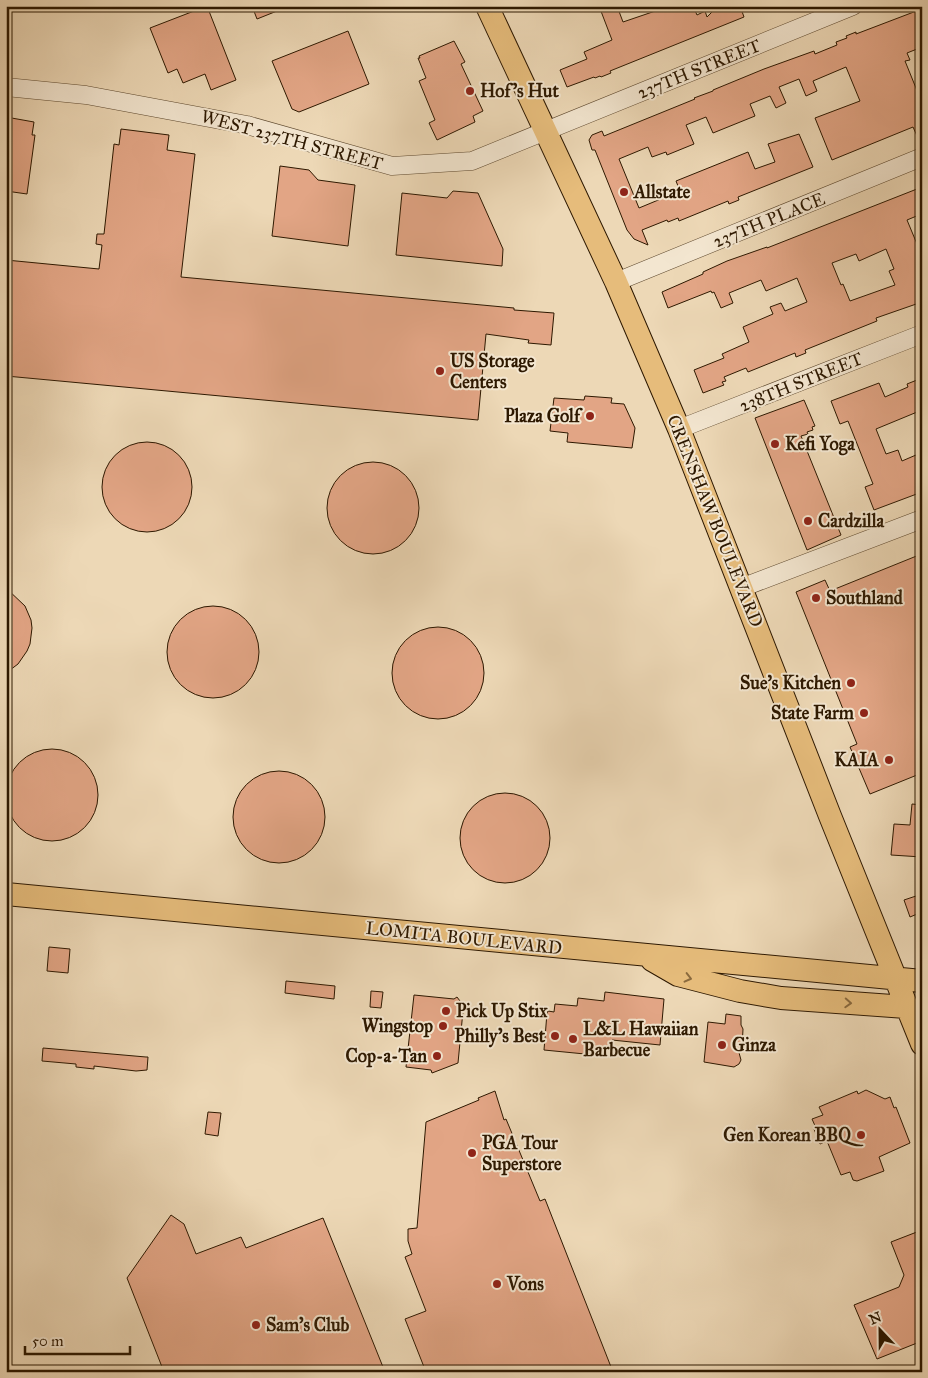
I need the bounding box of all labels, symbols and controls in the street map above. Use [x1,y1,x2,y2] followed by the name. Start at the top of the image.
[634,34,764,104] street label: 237TH STREET
[480,80,559,102] place label: Hof's Hut
[464,85,476,97] marker: Hof's Hut
[199,105,385,175] street label: WEST 237TH STREET
[633,181,691,203] place label: Allstate
[618,186,630,198] marker: Allstate
[710,188,828,252] street label: 237TH PLACE
[736,347,866,417] street label: 238TH STREET
[450,350,535,393] place label: US Storage Centers
[434,365,446,377] marker: US Storage Centers
[504,405,583,427] place label: Plaza Golf
[584,410,596,422] marker: Plaza Golf
[662,412,768,630] street label: CRENSHAW BOULEVARD
[785,433,855,456] place label: Kefi Yoga
[769,438,781,450] marker: Kefi Yoga
[818,510,885,532] place label: Cardzilla
[802,515,814,527] marker: Cardzilla
[826,587,904,609] place label: Southland
[810,592,822,604] marker: Southland
[740,672,841,694] place label: Sue's Kitchen
[845,677,857,689] marker: Sue's Kitchen
[771,702,855,724] place label: State Farm
[858,707,870,719] marker: State Farm
[834,749,880,771] place label: KAIA
[883,754,895,766] marker: KAIA
[365,917,563,959] street label: LOMITA BOULEVARD
[684,972,692,982] one-way arrow
[844,998,852,1009] one-way arrow
[456,1000,548,1023] place label: Pick Up Stix
[440,1005,452,1017] marker: Pick Up Stix
[362,1015,433,1038] place label: Wingstop
[583,1018,699,1061] place label: L&L Hawaiian Barbecue
[437,1020,449,1032] marker: Wingstop
[454,1025,546,1048] place label: Philly's Best
[549,1030,561,1042] marker: Philly's Best
[567,1033,579,1045] marker: L&L Hawaiian Barbecue
[732,1034,776,1056] place label: Ginza
[716,1039,728,1051] marker: Ginza
[346,1045,427,1068] place label: Cop-a-Tan
[431,1050,443,1062] marker: Cop-a-Tan
[723,1124,864,1147] place label: Gen Korean BBQ
[855,1129,867,1141] marker: Gen Korean BBQ
[482,1132,562,1176] place label: PGA Tour Superstore
[466,1147,478,1159] marker: PGA Tour Superstore
[506,1273,544,1295] place label: Vons
[491,1278,503,1290] marker: Vons
[856,1306,906,1356] north arrow
[867,1308,884,1329] text: N
[266,1314,349,1336] place label: Sam's Club
[250,1319,262,1331] marker: Sam's Club
[25,1323,130,1355] scale bar
[32,1332,64,1350] text: 50 m

